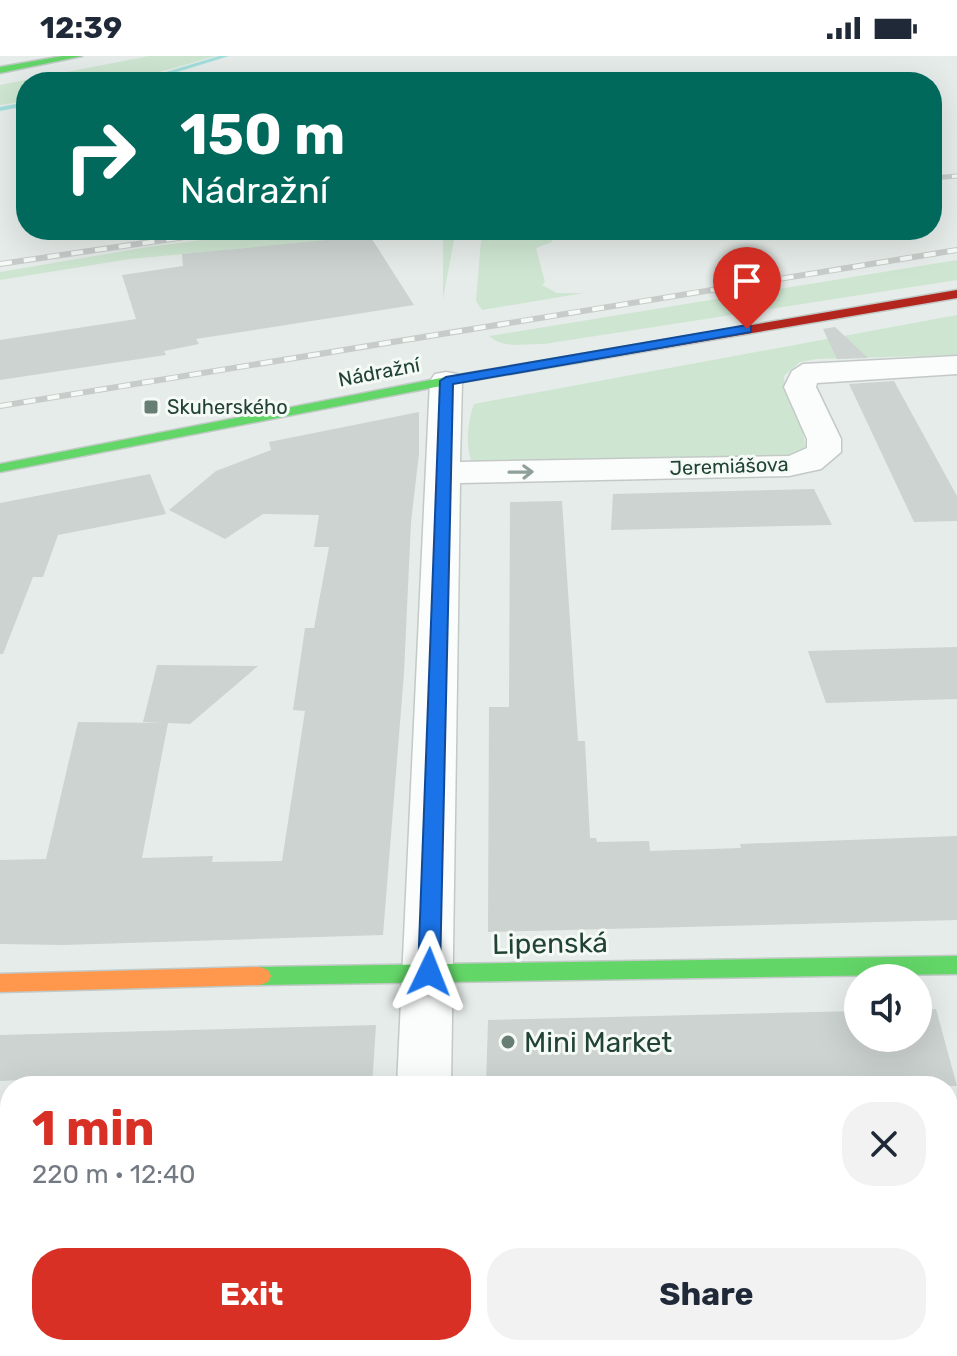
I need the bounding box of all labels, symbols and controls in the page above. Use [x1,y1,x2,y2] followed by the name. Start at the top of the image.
[40,10,122,46] text: 12:39
[180,102,345,168] text: 150 m
[48,104,152,208] icon: right
[180,169,328,212] text: Nádražní
[713,247,781,329] pin
[725,259,769,303] icon: arrive
[336,352,423,392] street label: Nádražní
[167,395,288,419] place label: Skuherského
[142,398,160,416] marker: Skuherského
[669,452,789,480] street label: Jeremiášova
[507,464,534,479] one-way arrow
[492,926,608,961] street label: Lipenská
[387,930,471,1014] position arrow
[844,964,932,1052] map controls
[844,964,932,1052] button: sound
[524,1026,672,1059] place label: Mini Market
[499,1033,517,1051] marker: Mini Market
[32,1100,155,1157] text: 1 min
[842,1102,926,1186] button: close
[32,1159,196,1190] text: 220 m · 12:40
[32,1248,471,1340] button: Exit
[487,1248,926,1340] button: Share

